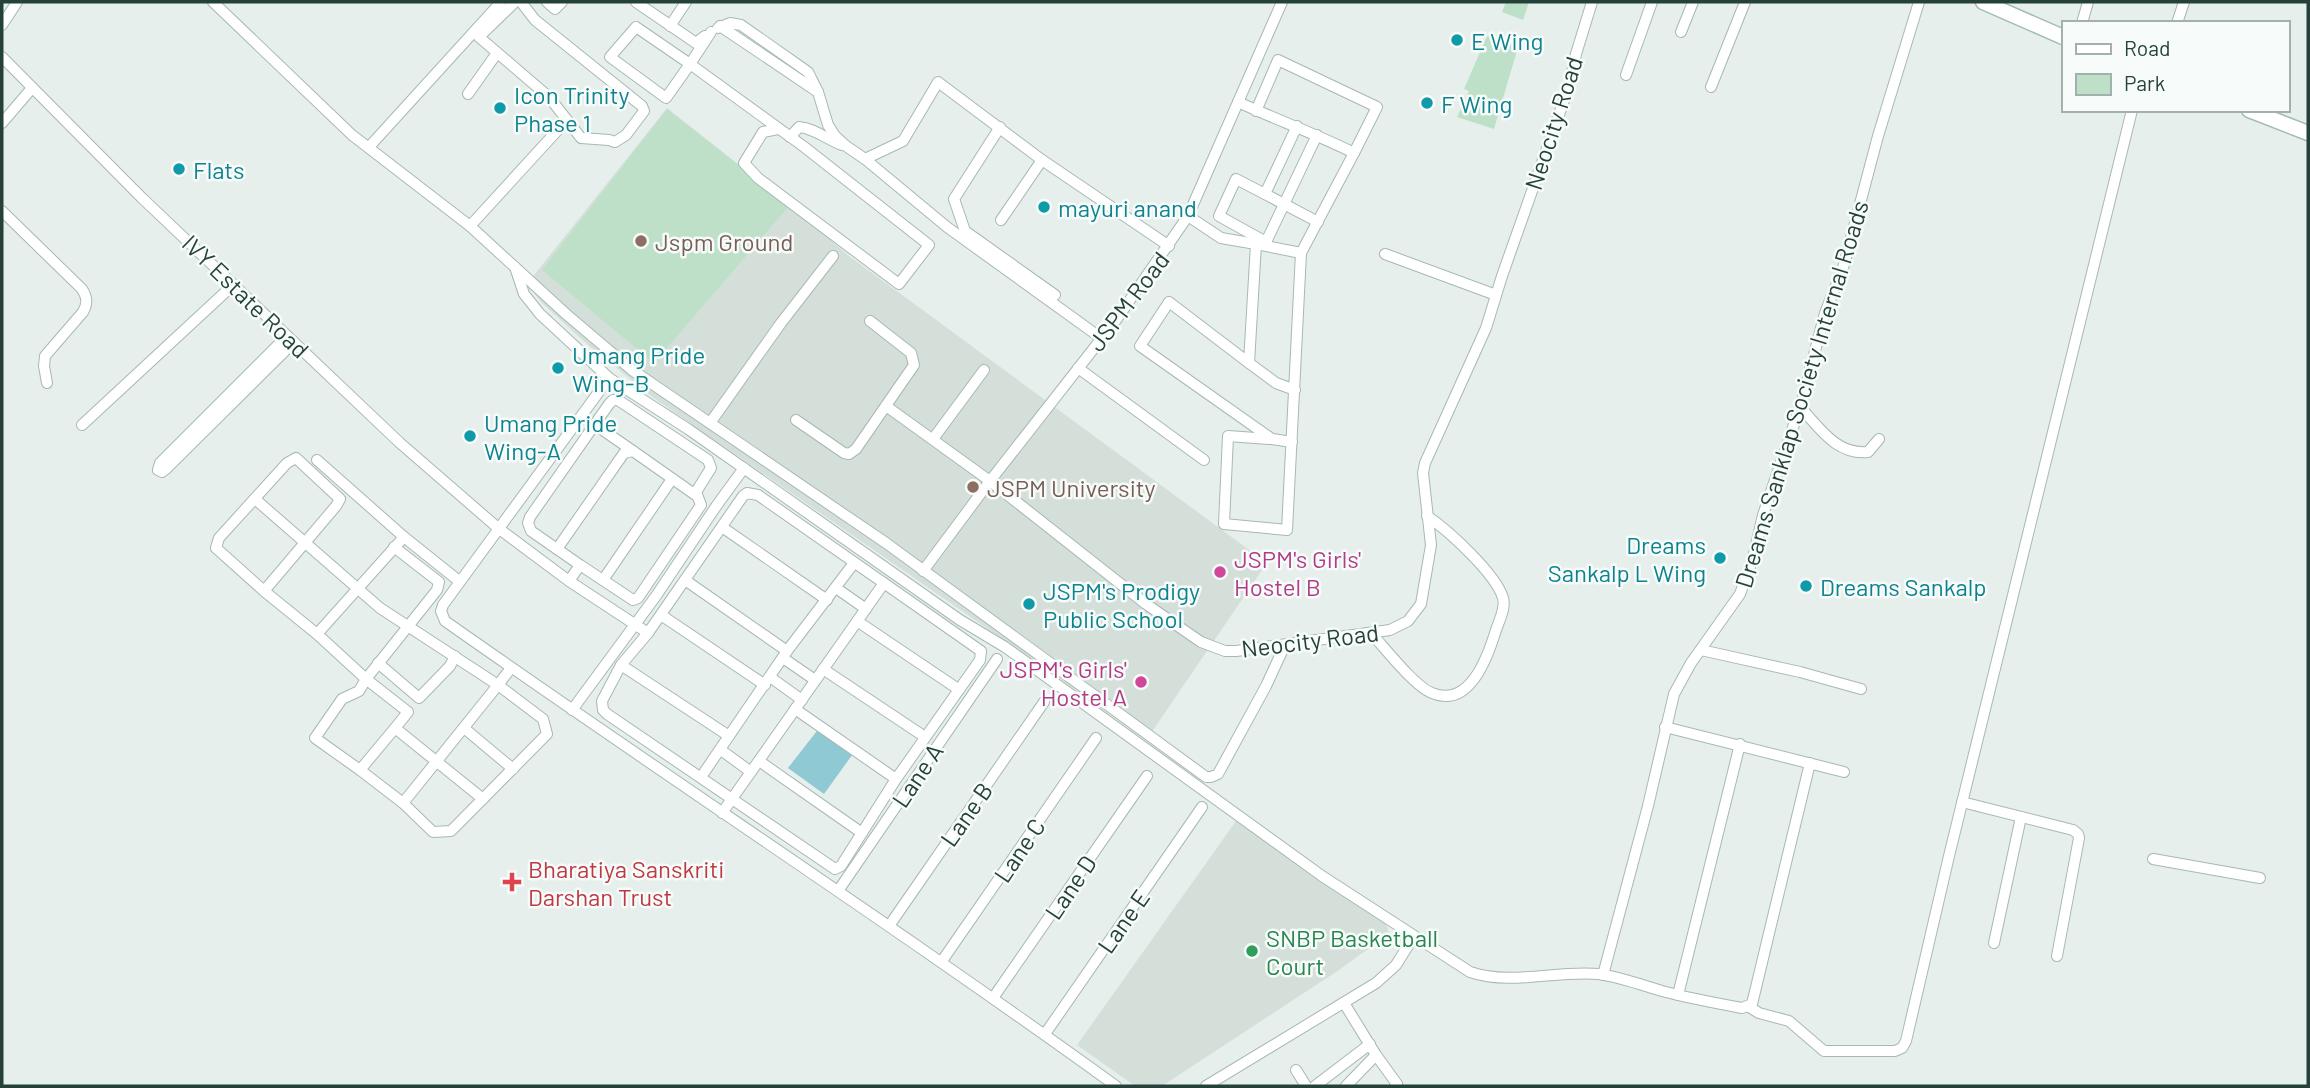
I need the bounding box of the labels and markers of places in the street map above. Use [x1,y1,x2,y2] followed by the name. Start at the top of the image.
[1471,26,1543,55] place label: E Wing
[1449,32,1465,48] marker: E Wing
[514,80,630,137] place label: Icon Trinity Phase 1
[1441,89,1512,118] place label: F Wing
[1419,95,1435,111] marker: F Wing
[492,100,508,116] marker: Icon Trinity Phase 1
[193,155,245,184] place label: Flats
[171,161,187,177] marker: Flats
[1058,193,1197,222] place label: mayuri anand
[1036,199,1052,215] marker: mayuri anand
[655,227,793,256] place label: Jspm Ground
[633,233,649,249] marker: Jspm Ground
[572,340,705,397] place label: Umang Pride Wing-B
[550,360,566,376] marker: Umang Pride Wing-B
[484,408,617,465] place label: Umang Pride Wing-A
[462,428,478,444] marker: Umang Pride Wing-A
[987,473,1156,502] place label: JSPM University
[965,479,981,495] marker: JSPM University
[1548,530,1706,587] place label: Dreams Sankalp L Wing
[1234,544,1361,601] place label: JSPM's Girls' Hostel B
[1712,550,1728,566] marker: Dreams Sankalp L Wing
[1212,564,1228,580] marker: JSPM's Girls' Hostel B
[1820,572,1987,601] place label: Dreams Sankalp
[1043,576,1200,633] place label: JSPM's Prodigy Public School
[1798,578,1814,594] marker: Dreams Sankalp
[1021,596,1037,612] marker: JSPM's Prodigy Public School
[1000,654,1127,711] place label: JSPM's Girls' Hostel A
[1133,674,1149,690] marker: JSPM's Girls' Hostel A
[528,854,724,911] place label: Bharatiya Sanskriti Darshan Trust
[502,872,522,892] marker: Bharatiya Sanskriti Darshan Trust
[1266,923,1438,980] place label: SNBP Basketball Court
[1244,943,1260,959] marker: SNBP Basketball Court

